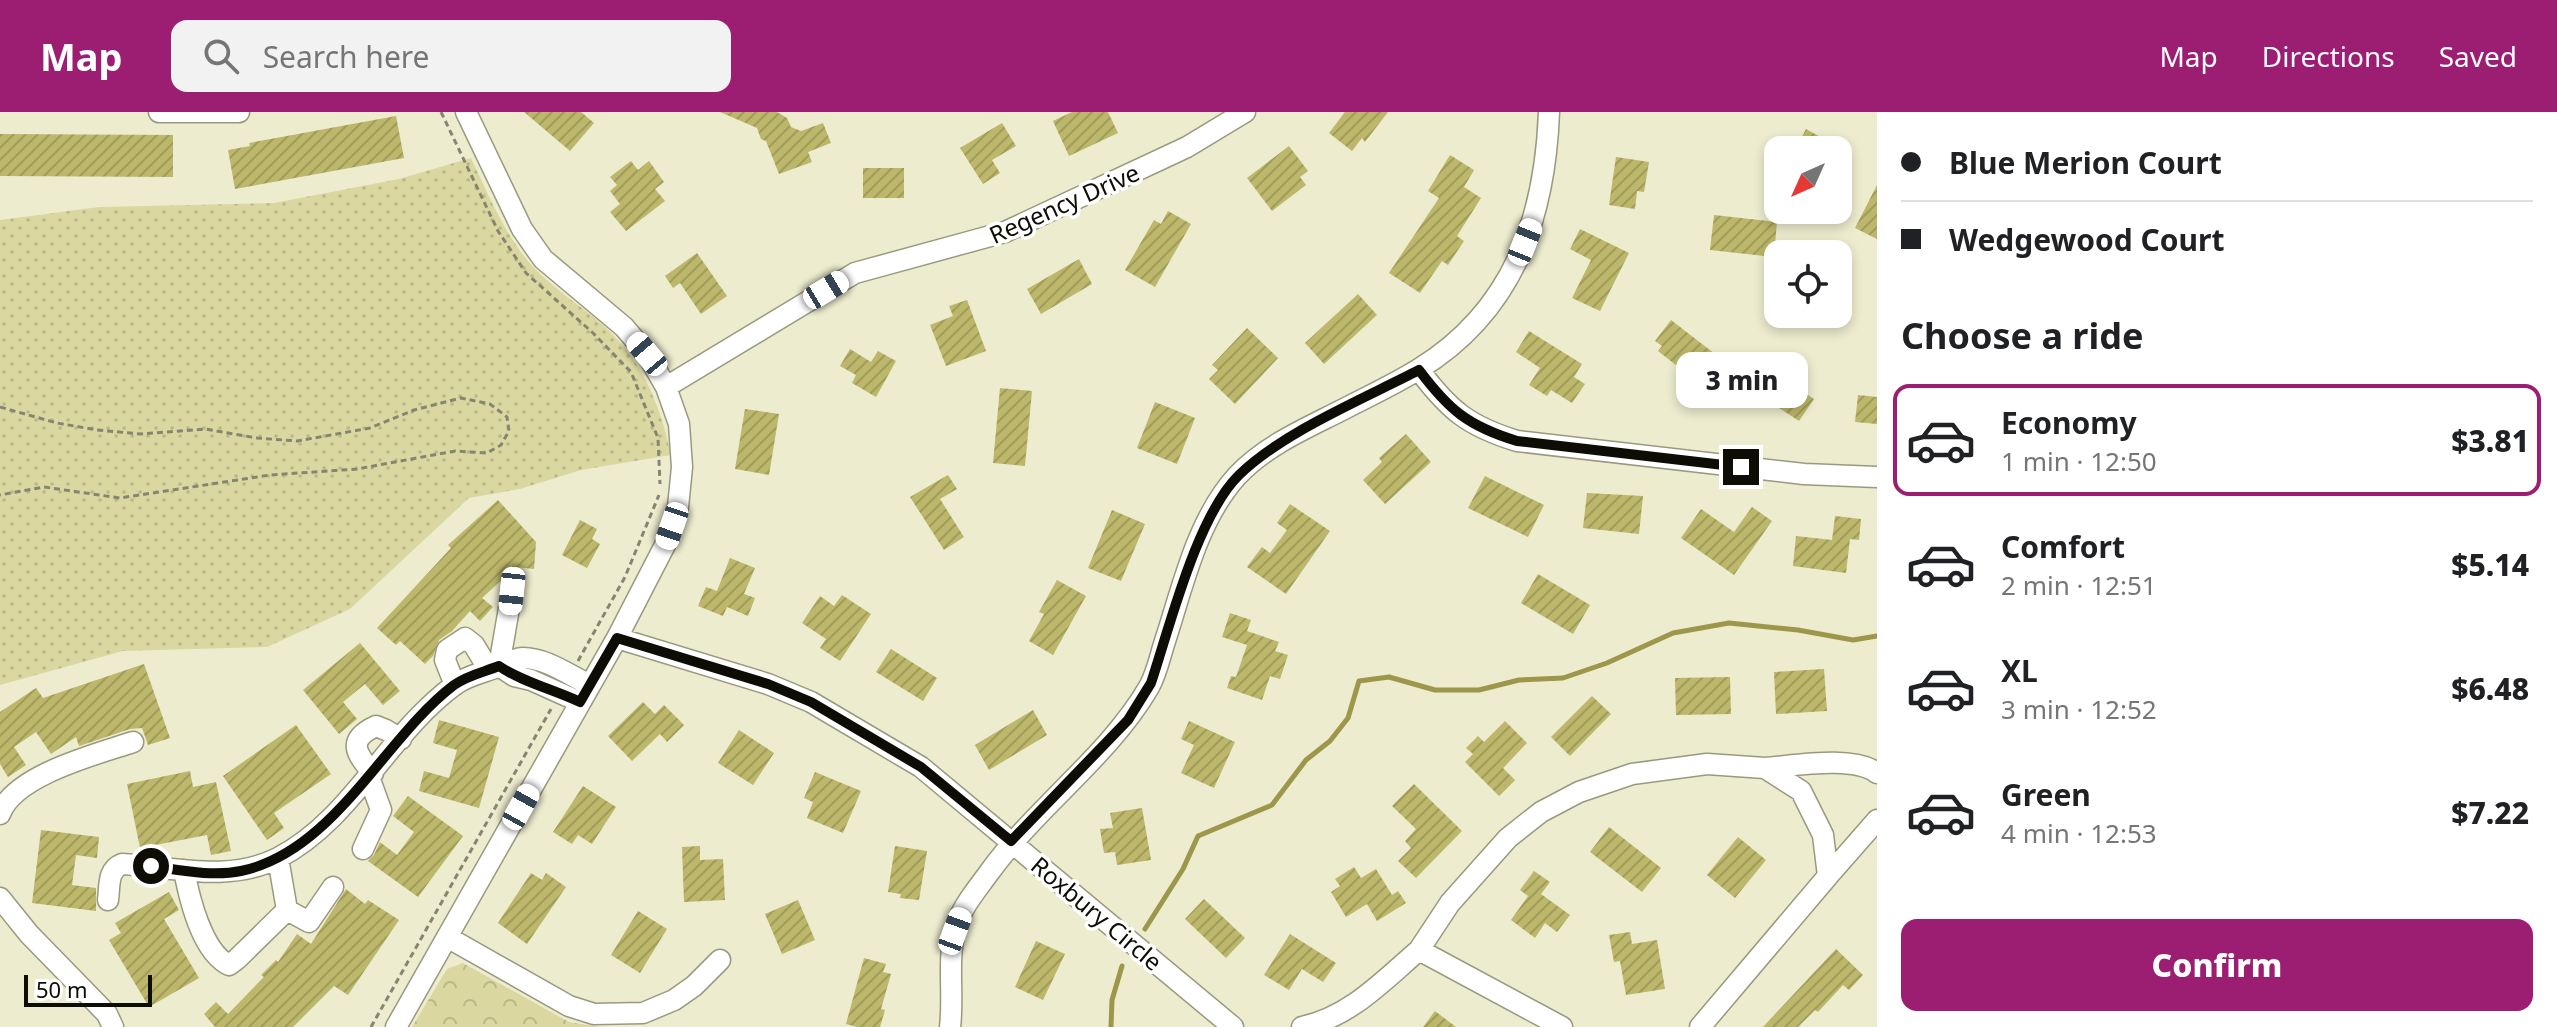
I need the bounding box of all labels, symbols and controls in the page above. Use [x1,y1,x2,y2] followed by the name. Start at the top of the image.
[171,20,731,92] search box
[40,30,123,82] text: Map
[199,34,243,78] icon: search
[263,36,430,77] text: Search here
[2159,37,2218,75] text: Map
[2262,37,2395,75] text: Directions
[2439,37,2517,75] text: Saved
[1764,136,1852,224] north arrow
[1764,136,1852,328] map controls
[1949,142,2222,183] text: Blue Merion Court
[984,155,1144,251] street label: Regency Drive
[1505,215,1545,269] car
[1949,219,2224,260] text: Wedgewood Court
[1764,240,1852,328] button: locate
[799,267,853,313] car
[1901,311,2143,360] text: Choose a ride
[622,328,672,380] car
[1675,351,1807,407] callout: 3 min
[1706,362,1778,398] text: 3 min
[2001,402,2137,443] text: Economy
[1905,404,1977,476] icon: car
[2451,420,2529,461] text: $3.81
[2001,443,2157,479] text: 1 min · 12:50
[1723,449,1759,485] route end
[653,499,691,553] car
[2001,526,2125,567] text: Comfort
[1905,528,1977,600] icon: car
[2451,544,2529,585] text: $5.14
[498,566,526,616] car
[2001,567,2157,603] text: 2 min · 12:51
[2001,650,2038,691] text: XL
[1905,652,1977,724] icon: car
[2451,668,2529,709] text: $6.48
[2001,691,2157,727] text: 3 min · 12:52
[2001,774,2091,815] text: Green
[1905,776,1977,848] icon: car
[499,780,543,834] car
[2451,792,2529,833] text: $7.22
[2001,815,2157,851] text: 4 min · 12:53
[133,848,169,884] route start
[1024,848,1170,978] street label: Roxbury Circle
[936,904,974,958] car
[1901,919,2533,1011] button: Confirm
[24,971,152,1007] scale bar
[36,974,87,1004] text: 50 m

